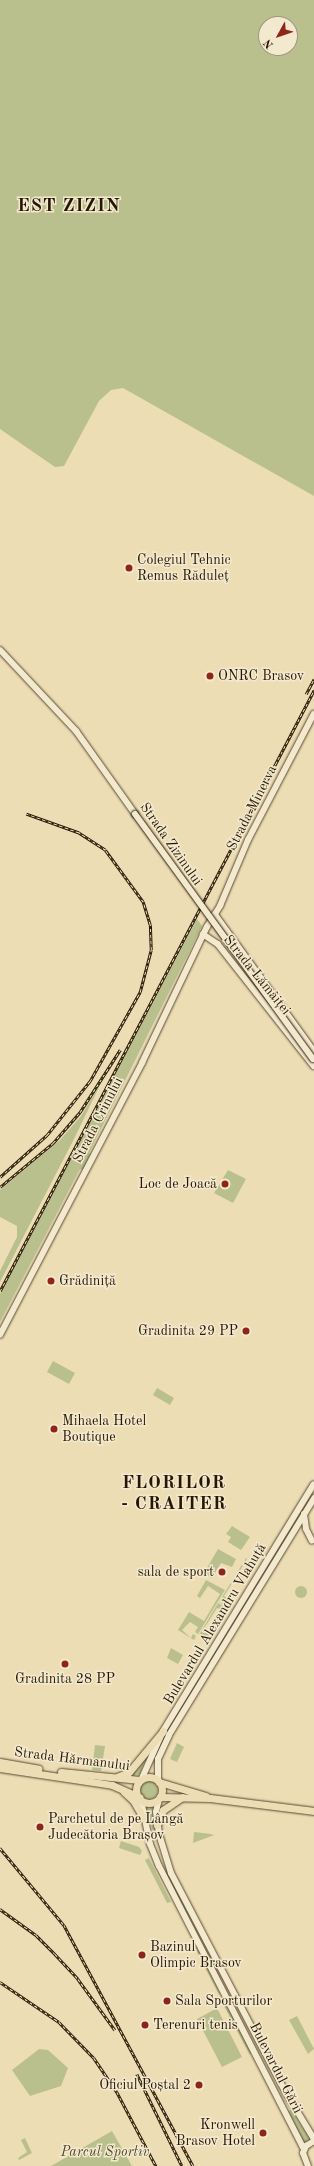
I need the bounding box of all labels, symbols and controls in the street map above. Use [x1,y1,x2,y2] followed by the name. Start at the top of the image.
[258,16,298,56] north arrow
[262,37,276,50] text: N
[17,195,121,217] district label: EST ZIZIN
[137,552,231,584] place label: Colegiul Tehnic Remus Răduleț
[124,563,134,573] marker: Colegiul Tehnic Remus Răduleț
[218,668,304,684] place label: ONRC Brasov
[205,671,215,681] marker: ONRC Brasov
[223,763,281,853] street label: Strada Minerva
[136,799,206,889] street label: Strada Zizinului
[220,932,294,1018] street label: Strada Lămâiței
[69,1075,127,1165] street label: Strada Crinului
[139,1176,217,1192] place label: Loc de Joacă
[220,1179,230,1189] marker: Loc de Joacă
[59,1273,116,1289] place label: Grădiniță
[46,1276,56,1286] marker: Grădiniță
[138,1323,238,1339] place label: Gradinita 29 PP
[241,1326,251,1336] marker: Gradinita 29 PP
[62,1413,146,1446] place label: Mihaela Hotel Boutique
[49,1424,59,1434] marker: Mihaela Hotel Boutique
[121,1473,227,1516] district label: FLORILOR - CRAITER
[160,1540,270,1708] street label: Bulevardul Alexandru Vlahuță
[138,1564,214,1580] place label: sala de sport
[217,1567,227,1577] marker: sala de sport
[60,1659,70,1669] marker: Gradinita 28 PP
[15,1671,115,1687] place label: Gradinita 28 PP
[13,1744,131,1774] street label: Strada Hărmanului
[48,1811,183,1844] place label: Parchetul de pe Lângă Judecătoria Brașov
[35,1822,45,1832] marker: Parchetul de pe Lângă Judecătoria Brașov
[150,1939,242,1972] place label: Bazinul Olimpic Brasov
[137,1950,147,1960] marker: Bazinul Olimpic Brasov
[175,1993,272,2009] place label: Sala Sporturilor
[162,1996,172,2006] marker: Sala Sporturilor
[153,2017,238,2033] place label: Terenuri tenis
[140,2020,150,2030] marker: Terenuri tenis
[246,2020,306,2116] street label: Bulevardul Gării
[99,2077,191,2093] place label: Oficiul Poștal 2
[194,2080,204,2090] marker: Oficiul Poștal 2
[176,2117,255,2150] place label: Kronwell Brasov Hotel
[258,2128,268,2138] marker: Kronwell Brasov Hotel
[61,2144,149,2160] park label: Parcul Sportiv

